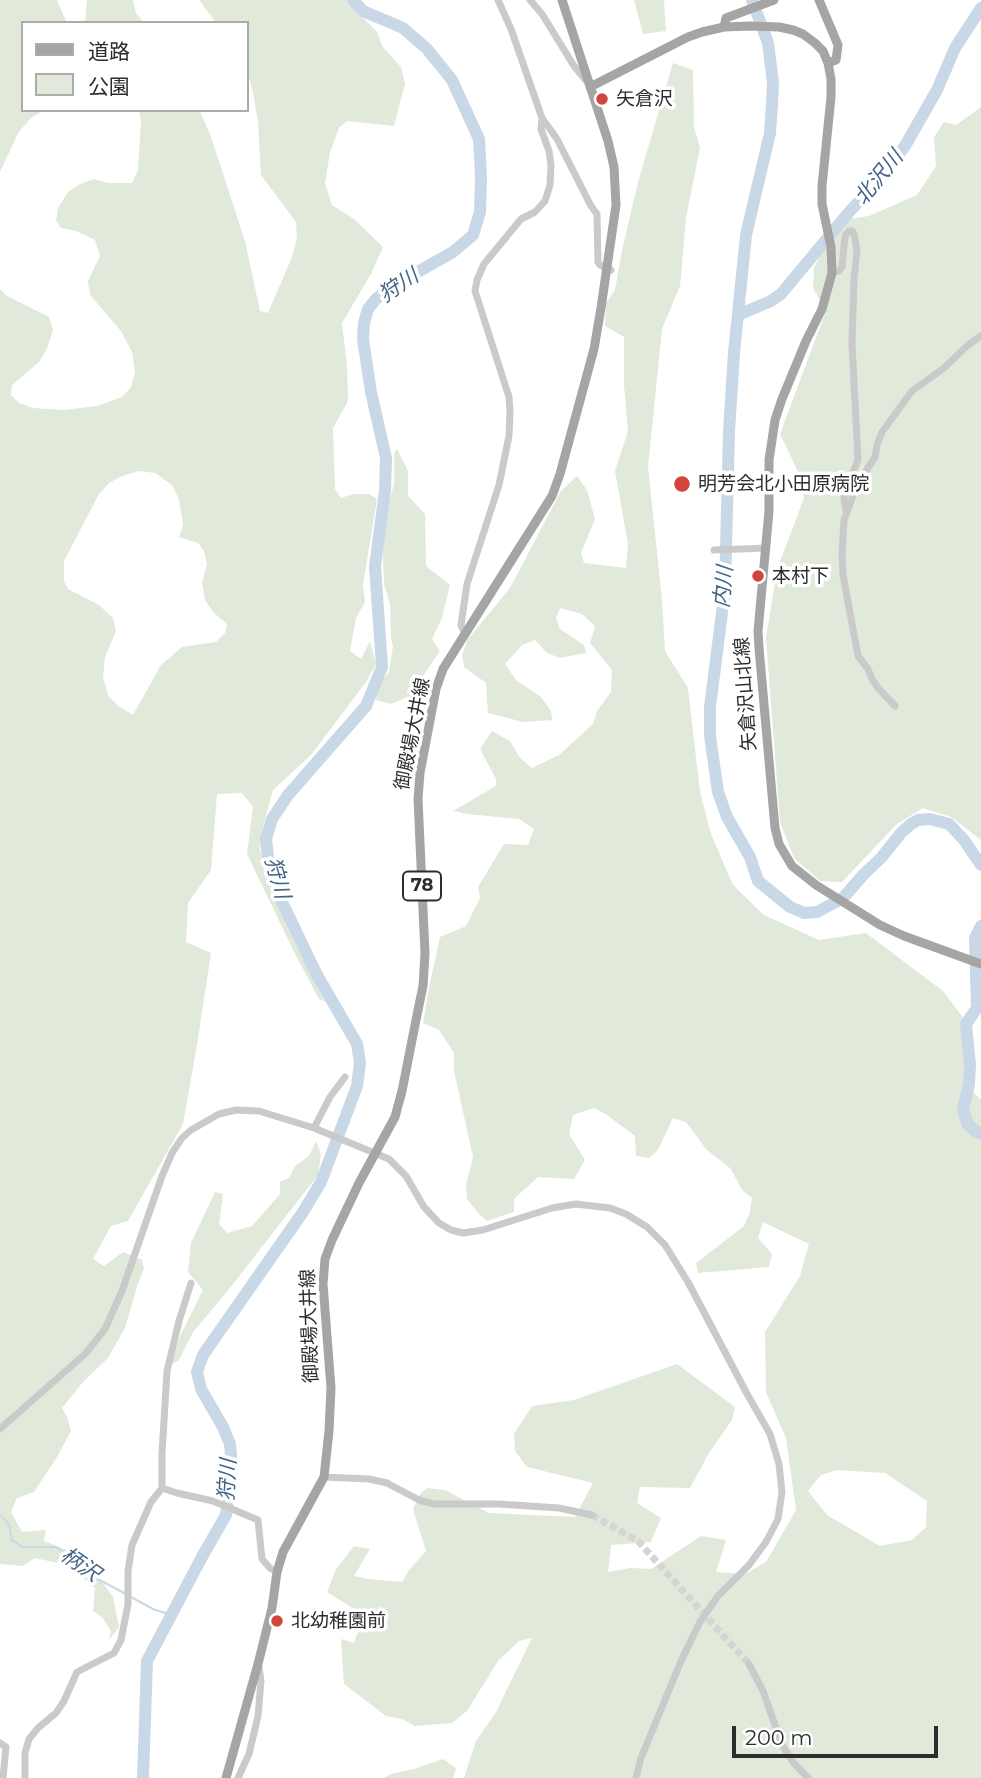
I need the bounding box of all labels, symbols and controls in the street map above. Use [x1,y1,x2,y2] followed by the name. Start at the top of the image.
[21,21,248,112] legend
[88,39,130,64] text: 道路
[88,74,130,99] text: 公園
[616,88,673,110] place label: 矢倉沢
[594,91,610,107] marker: 矢倉沢
[849,146,909,210] water label: 北沢川
[375,264,423,308] water label: 狩川
[698,473,869,495] place label: 明芳会北小田原病院
[672,474,692,494] marker: 明芳会北小田原病院
[710,565,738,609] water label: 内川
[772,565,829,587] place label: 本村下
[750,568,766,584] marker: 本村下
[731,636,761,752] street label: 矢倉沢山北線
[391,676,435,792] street label: 御殿場大井線
[259,854,295,902] water label: 狩川
[403,872,441,900] road number: 78
[297,1269,323,1383] street label: 御殿場大井線
[214,1458,242,1502] water label: 狩川
[56,1543,104,1587] water label: 柄沢
[291,1610,386,1632] place label: 北幼稚園前
[269,1613,285,1629] marker: 北幼稚園前
[736,1712,942,1756] scale bar
[745,1725,812,1750] text: 200 m

